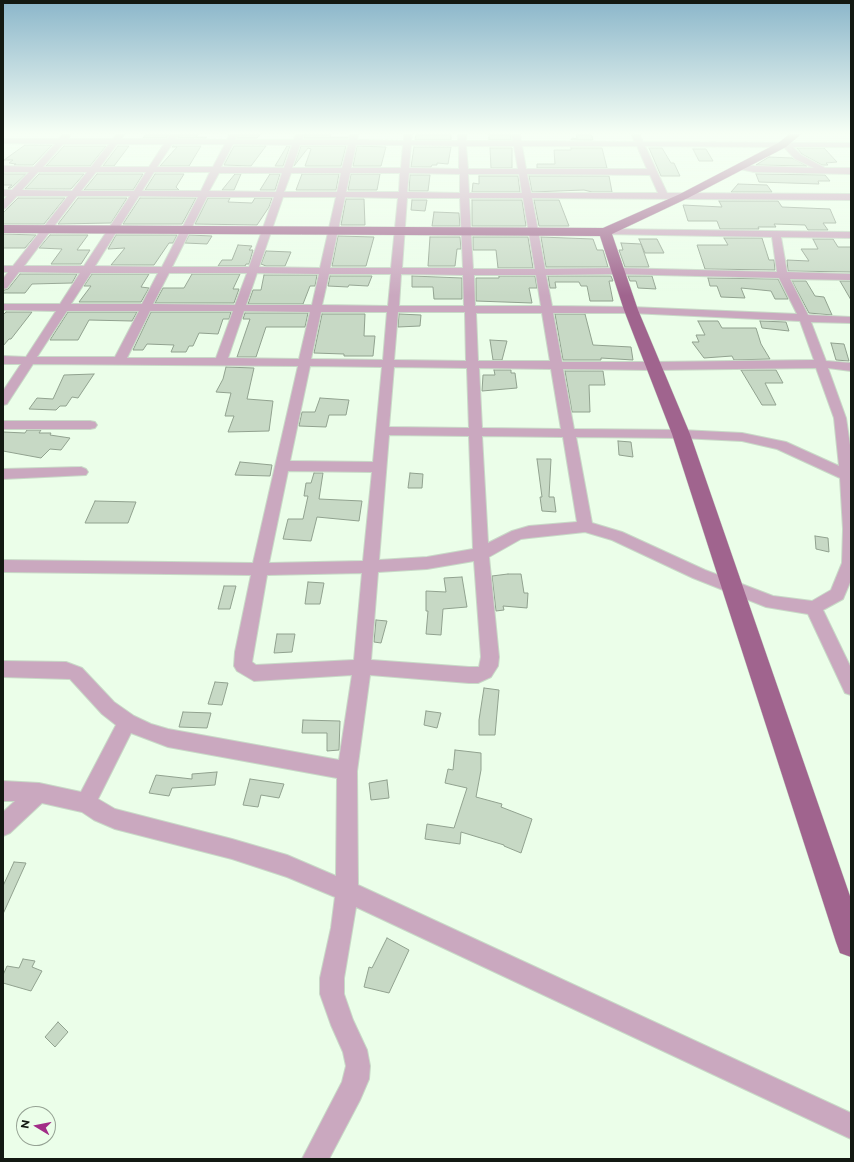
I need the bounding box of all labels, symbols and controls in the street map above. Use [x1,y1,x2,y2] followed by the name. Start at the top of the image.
[16,1106,56,1146] north arrow
[18,1119,33,1130] text: N

